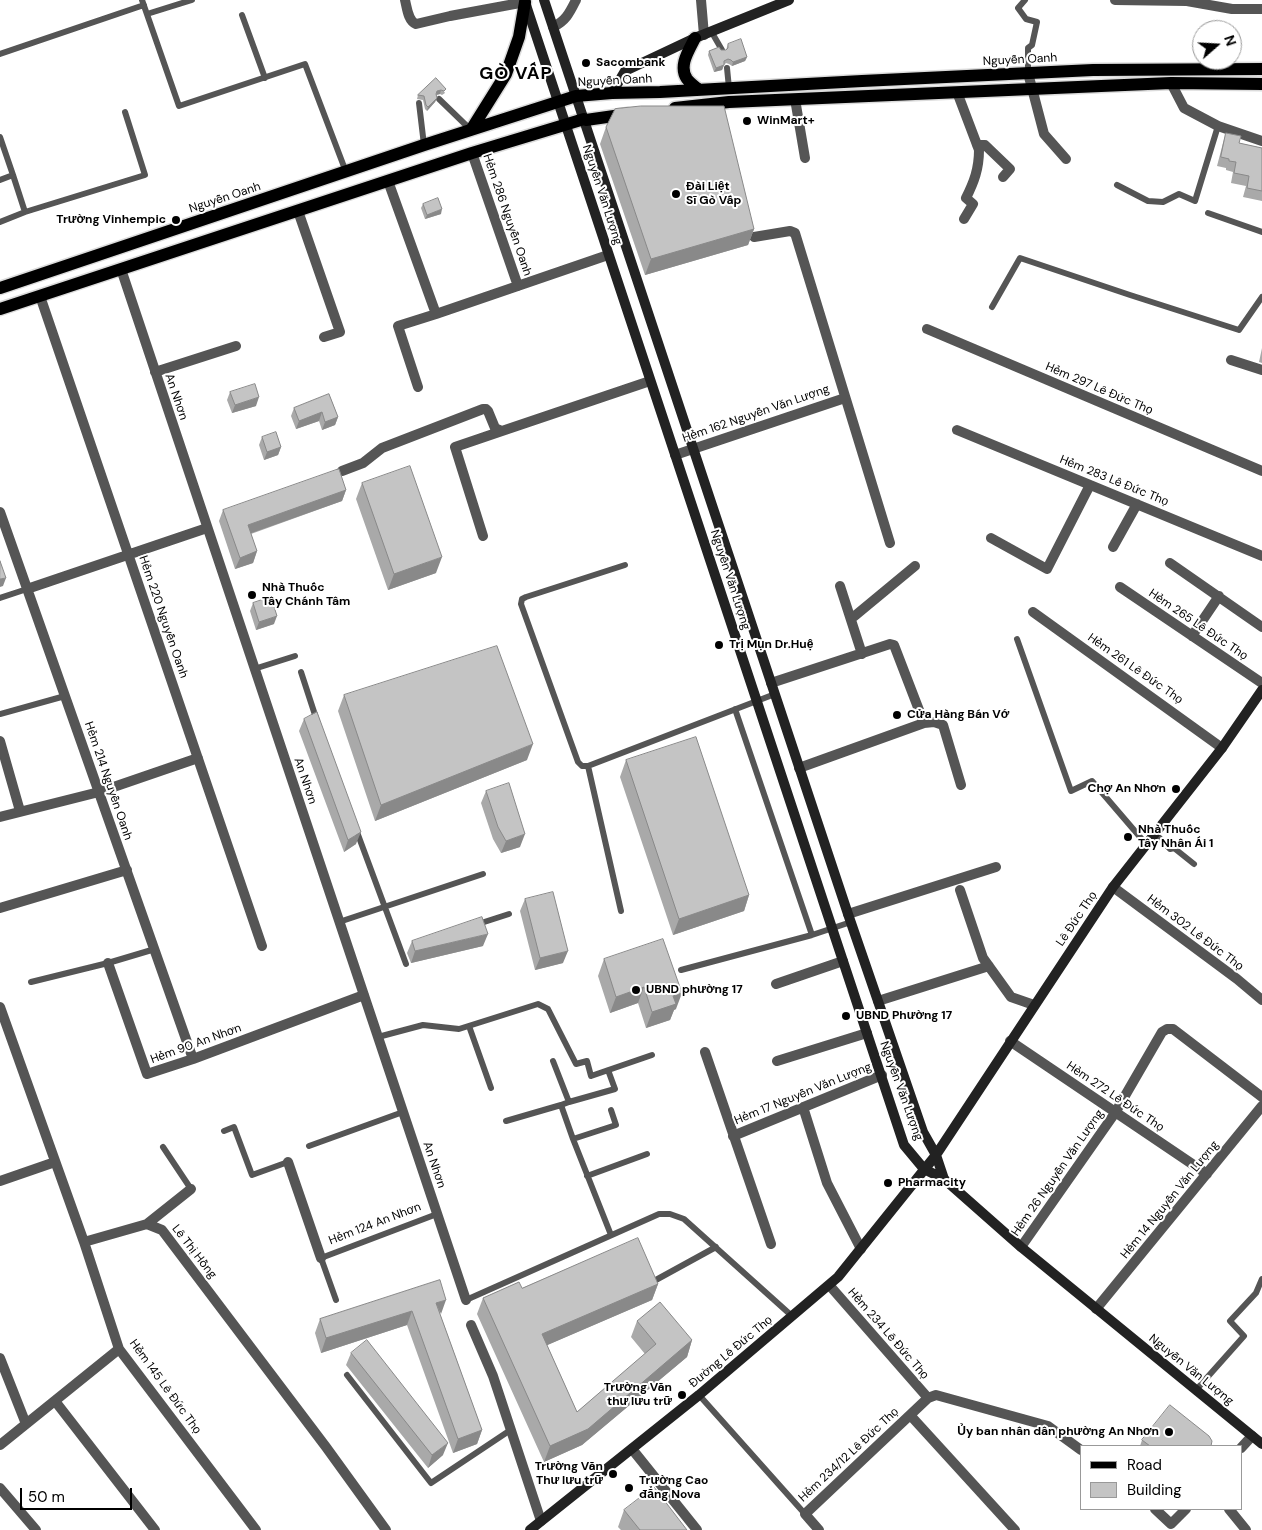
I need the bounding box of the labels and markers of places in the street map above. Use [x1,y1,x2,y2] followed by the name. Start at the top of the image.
[596,56,665,70] place label: Sacombank
[580,57,592,69] marker: Sacombank
[757,114,815,128] place label: WinMart+
[741,115,753,127] marker: WinMart+
[686,180,741,208] place label: Đài Liệt Sĩ Gò Vấp
[670,188,682,200] marker: Đài Liệt Sĩ Gò Vấp
[56,213,166,227] place label: Trường Vinhempic
[170,214,182,226] marker: Trường Vinhempic
[262,581,350,609] place label: Nhà Thuốc Tây Chánh Tâm
[246,589,258,601] marker: Nhà Thuốc Tây Chánh Tâm
[729,638,813,652] place label: Trị Mụn Dr.Huệ
[713,639,725,651] marker: Trị Mụn Dr.Huệ
[907,708,1009,722] place label: Cửa Hàng Bán Vớ
[891,709,903,721] marker: Cửa Hàng Bán Vớ
[1088,782,1166,796] place label: Chợ An Nhơn
[1170,783,1182,795] marker: Chợ An Nhơn
[1138,823,1213,851] place label: Nhà Thuốc Tây Nhân Ái 1
[1122,831,1134,843] marker: Nhà Thuốc Tây Nhân Ái 1
[646,983,743,997] place label: UBND phường 17
[630,984,642,996] marker: UBND phường 17
[856,1009,952,1023] place label: UBND Phường 17
[840,1010,852,1022] marker: UBND Phường 17
[898,1176,966,1190] place label: Pharmacity
[882,1177,894,1189] marker: Pharmacity
[604,1381,672,1409] place label: Trường Văn thư lưu trữ
[676,1389,688,1401] marker: Trường Văn thư lưu trữ
[957,1425,1159,1439] place label: Ủy ban nhân dân phường An Nhơn
[1163,1426,1175,1438] marker: Ủy ban nhân dân phường An Nhơn
[535,1460,603,1488] place label: Trường Văn Thư lưu trữ
[607,1468,619,1480] marker: Trường Văn Thư lưu trữ
[639,1474,708,1502] place label: Trường Cao đẳng Nova
[623,1482,635,1494] marker: Trường Cao đẳng Nova

